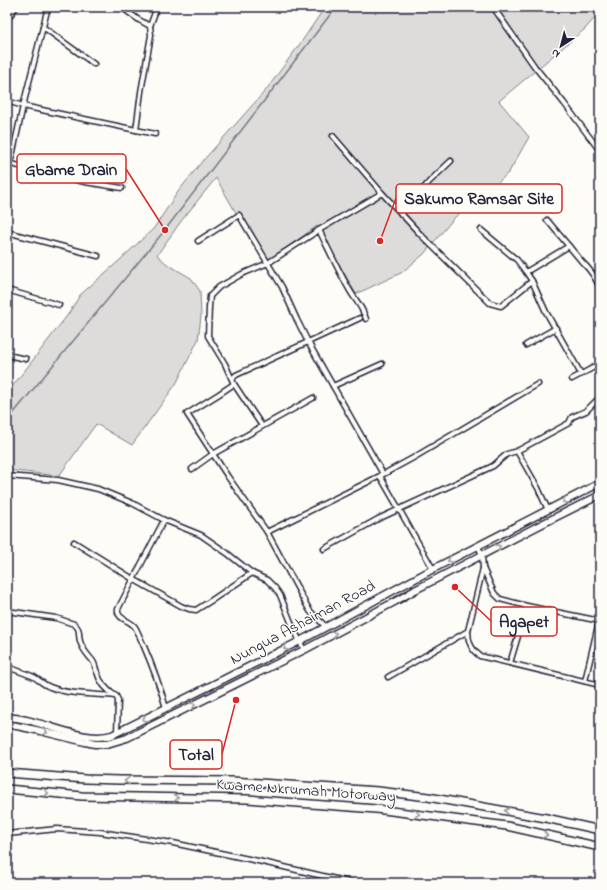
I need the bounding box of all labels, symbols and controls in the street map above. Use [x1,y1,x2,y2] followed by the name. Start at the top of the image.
[541,26,581,66] north arrow
[548,45,563,62] text: N
[17,154,126,183] callout: Gbame Drain
[25,158,118,183] text: Gbame Drain
[396,184,562,213] callout: Sakumo Ramsar Site
[404,187,555,212] text: Sakumo Ramsar Site
[562,496,570,504] one-way arrow
[494,544,501,551] one-way arrow
[447,556,454,563] one-way arrow
[226,574,380,672] street label: Nungua Ashaiman Road
[491,607,557,636] callout: Agapet
[499,610,549,637] text: Agapet
[330,631,337,638] one-way arrow
[282,643,290,651] one-way arrow
[189,702,196,710] one-way arrow
[141,714,149,722] one-way arrow
[41,727,48,736] one-way arrow
[170,740,222,769] callout: Total
[178,743,214,768] text: Total
[216,773,397,809] street label: Kwame Nkrumah Motorway
[124,776,130,785] one-way arrow
[43,788,49,797] one-way arrow
[173,794,179,802] one-way arrow
[504,807,510,815] one-way arrow
[414,809,420,818] one-way arrow
[542,830,548,838] one-way arrow

